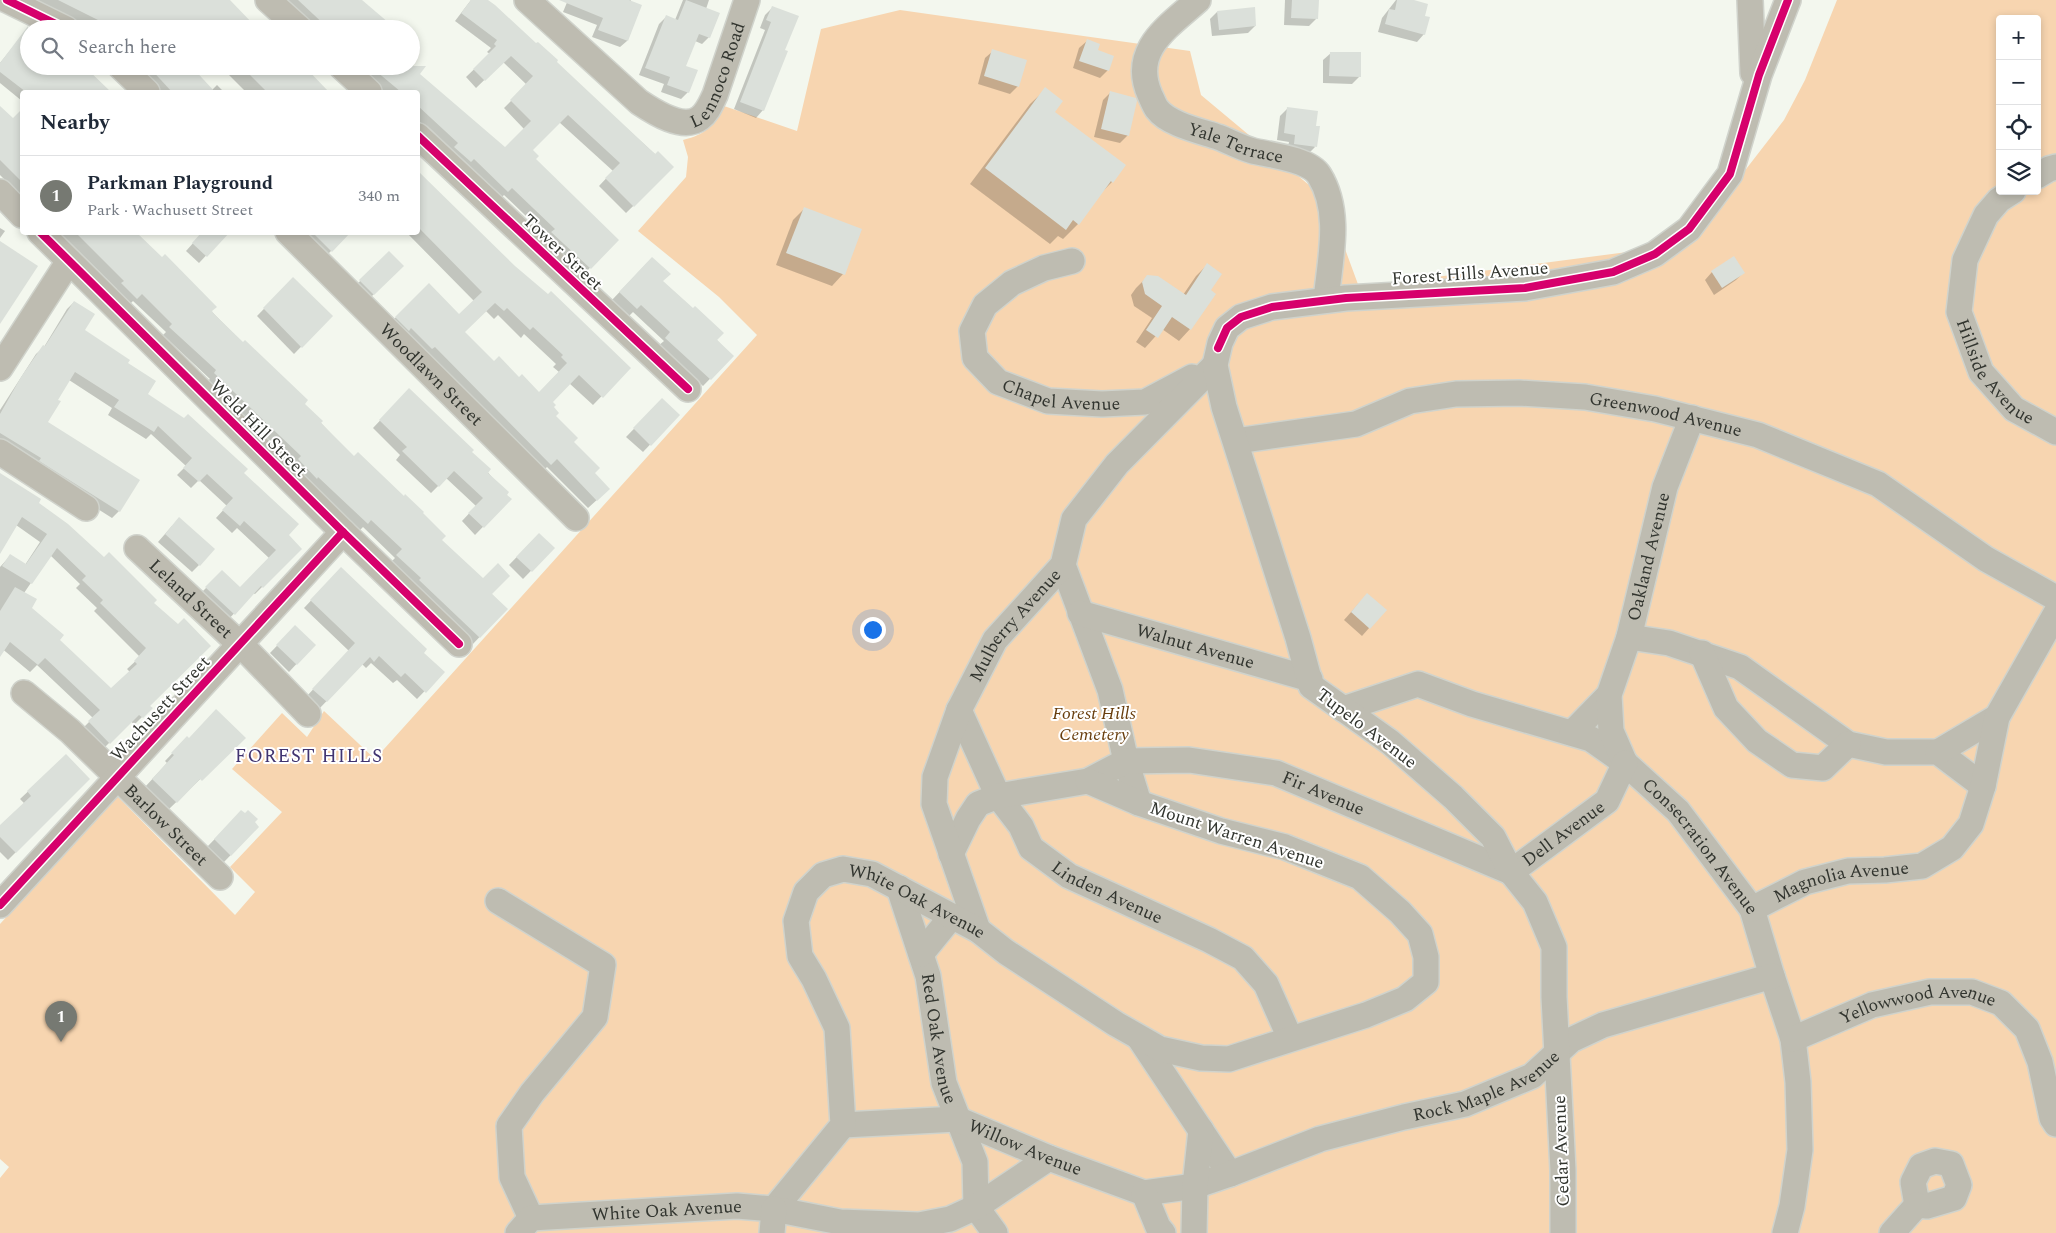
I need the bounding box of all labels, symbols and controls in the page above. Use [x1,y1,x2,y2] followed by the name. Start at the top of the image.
[1996,15,2041,195] map controls
[1996,15,2041,60] button: +
[685,19,753,136] street label: Lennoco Road
[20,20,420,75] search box
[78,33,177,62] text: Search here
[38,34,66,62] icon: search
[1996,60,2041,105] button: −
[1996,105,2041,150] button: locate
[40,107,110,139] text: Nearby
[1184,115,1286,171] street label: Yale Terrace
[1996,150,2041,195] button: layers
[87,169,273,198] text: Parkman Playground
[52,184,60,208] text: 1
[358,184,400,208] text: 340 m
[87,198,253,222] text: Park · Wachusett Street
[516,208,609,297] street label: Tower Street
[1391,255,1549,292] street label: Forest Hills Avenue
[1949,315,2039,432] street label: Hillside Avenue
[373,317,489,433] street label: Woodlawn Street
[998,372,1121,418] street label: Chapel Avenue
[204,373,314,483] street label: Weld Hill Street
[1587,385,1745,444] street label: Greenwood Avenue
[1620,490,1677,624] street label: Oakland Avenue
[143,553,239,645] street label: Leland Street
[963,562,1068,687] street label: Mulberry Avenue
[860,617,886,643] your location
[1133,617,1258,676] street label: Walnut Avenue
[104,649,217,767] street label: Wachusett Street
[1311,682,1423,775] street label: Tupelo Avenue
[1052,700,1136,748] park label: Forest Hills Cemetery
[235,742,383,771] district label: FOREST HILLS
[1278,764,1369,823] street label: Fir Avenue
[1636,772,1765,920] street label: Consecration Avenue
[118,778,214,872] street label: Barlow Street
[1516,794,1611,874] street label: Dell Avenue
[1146,795,1328,876] street label: Mount Warren Avenue
[1045,854,1167,931] street label: Linden Avenue
[1769,855,1910,910] street label: Magnolia Avenue
[846,857,992,945] street label: White Oak Avenue
[914,971,964,1108] street label: Red Oak Avenue
[1835,978,2000,1032] street label: Yellowwood Avenue
[45,1001,77,1042] pin: 1
[1410,1044,1566,1129] street label: Rock Maple Avenue
[1546,1095,1577,1207] street label: Cedar Avenue
[964,1112,1086,1183] street label: Willow Avenue
[591,1193,743,1228] street label: White Oak Avenue

